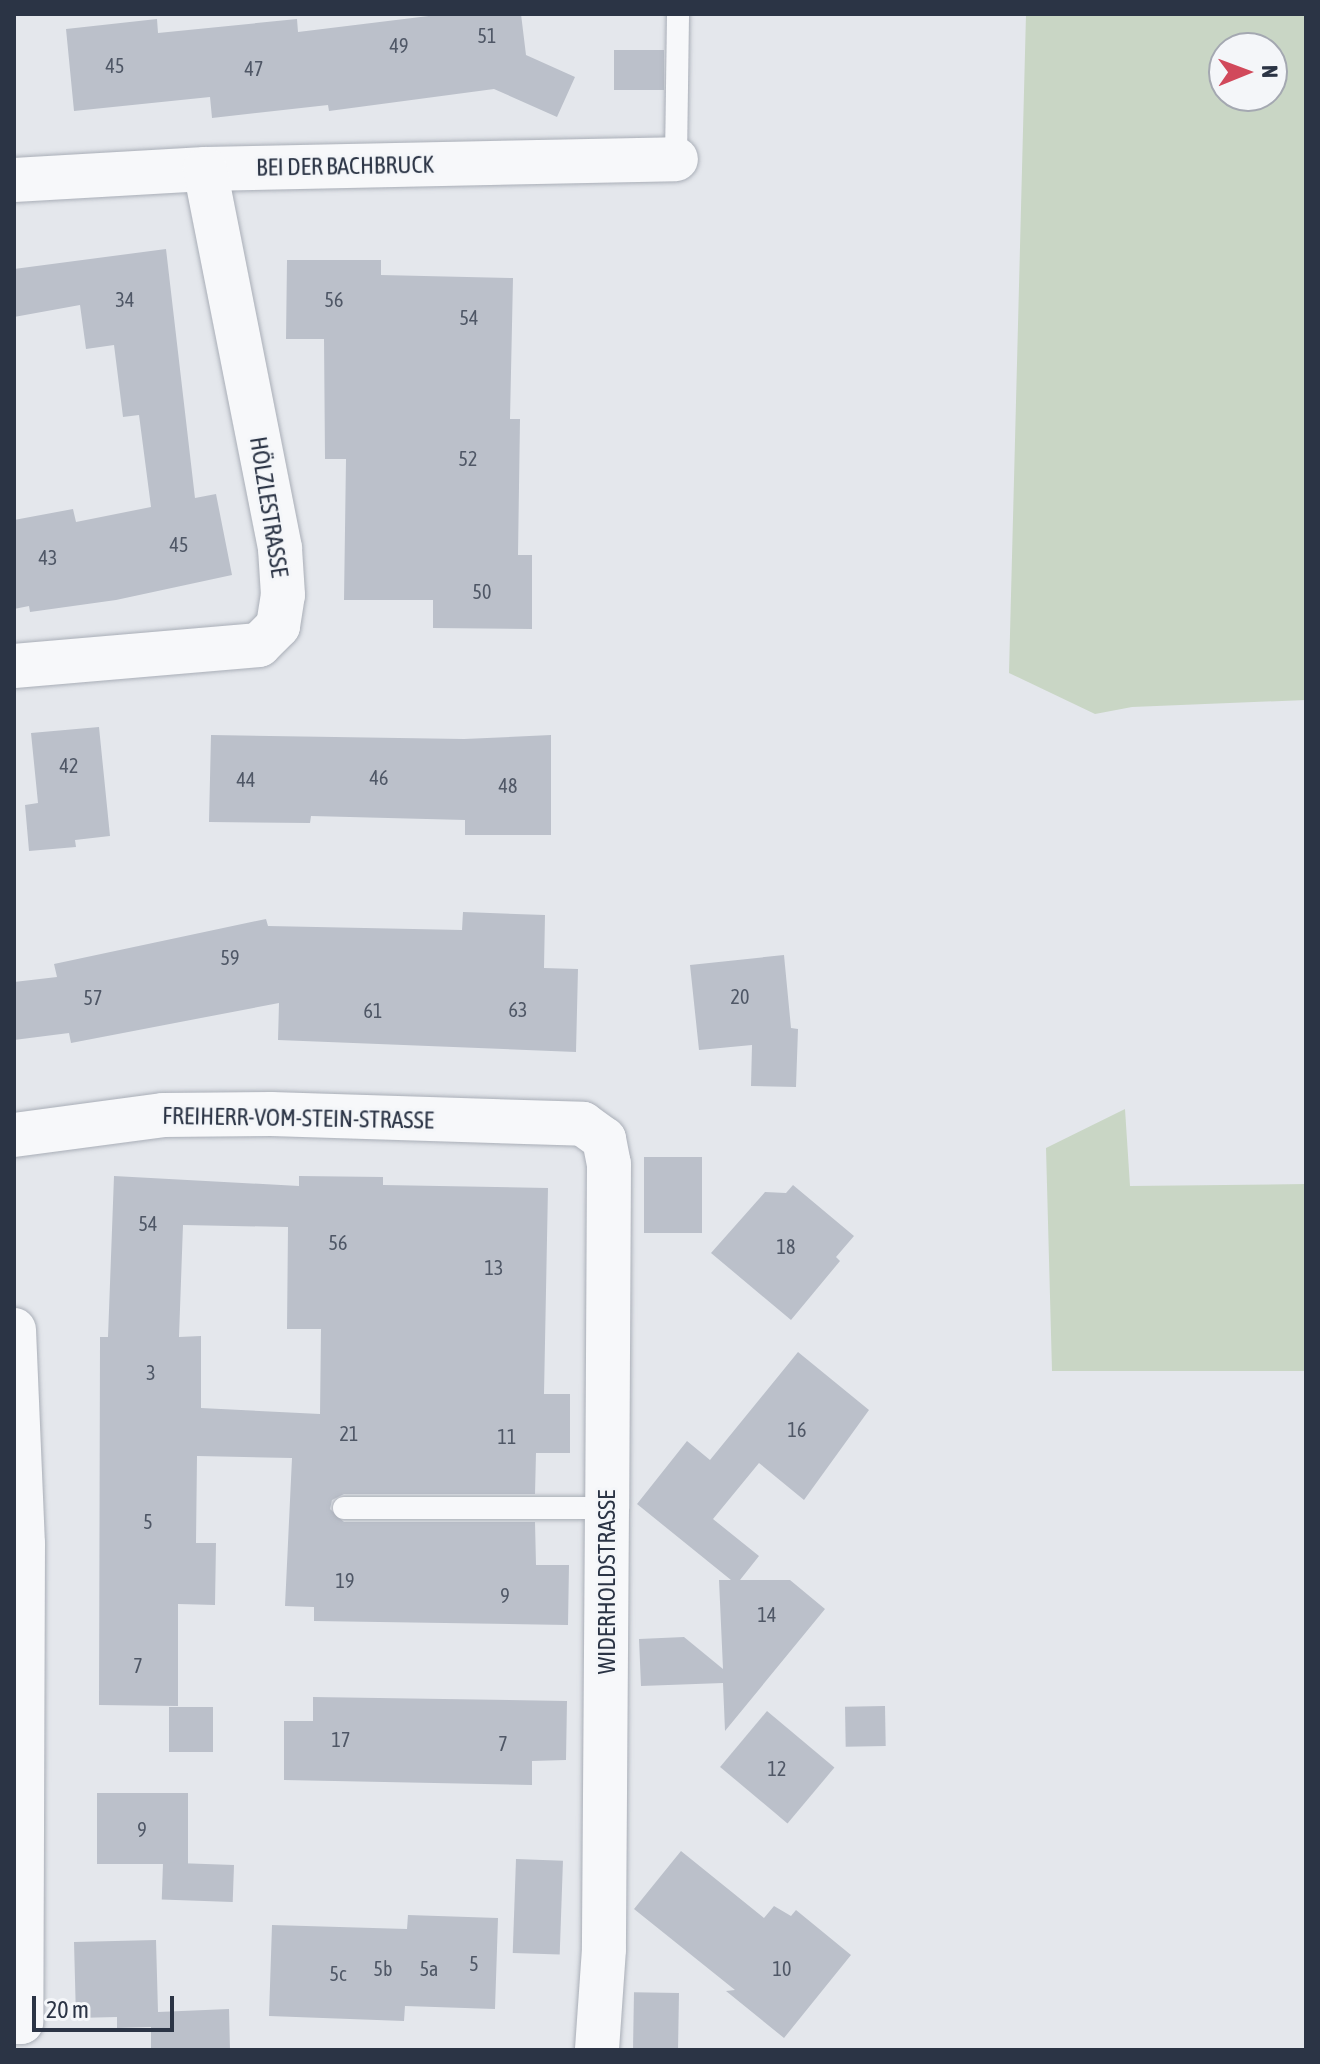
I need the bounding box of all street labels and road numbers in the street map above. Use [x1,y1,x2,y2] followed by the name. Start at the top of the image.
[256,150,434,182] street label: BEI DER BACHBRUCK
[244,434,294,580] street label: HÖLZLESTRASSE
[162,1101,434,1135] street label: FREIHERR-VOM-STEIN-STRASSE
[593,1490,621,1674] street label: WIDERHOLDSTRASSE

